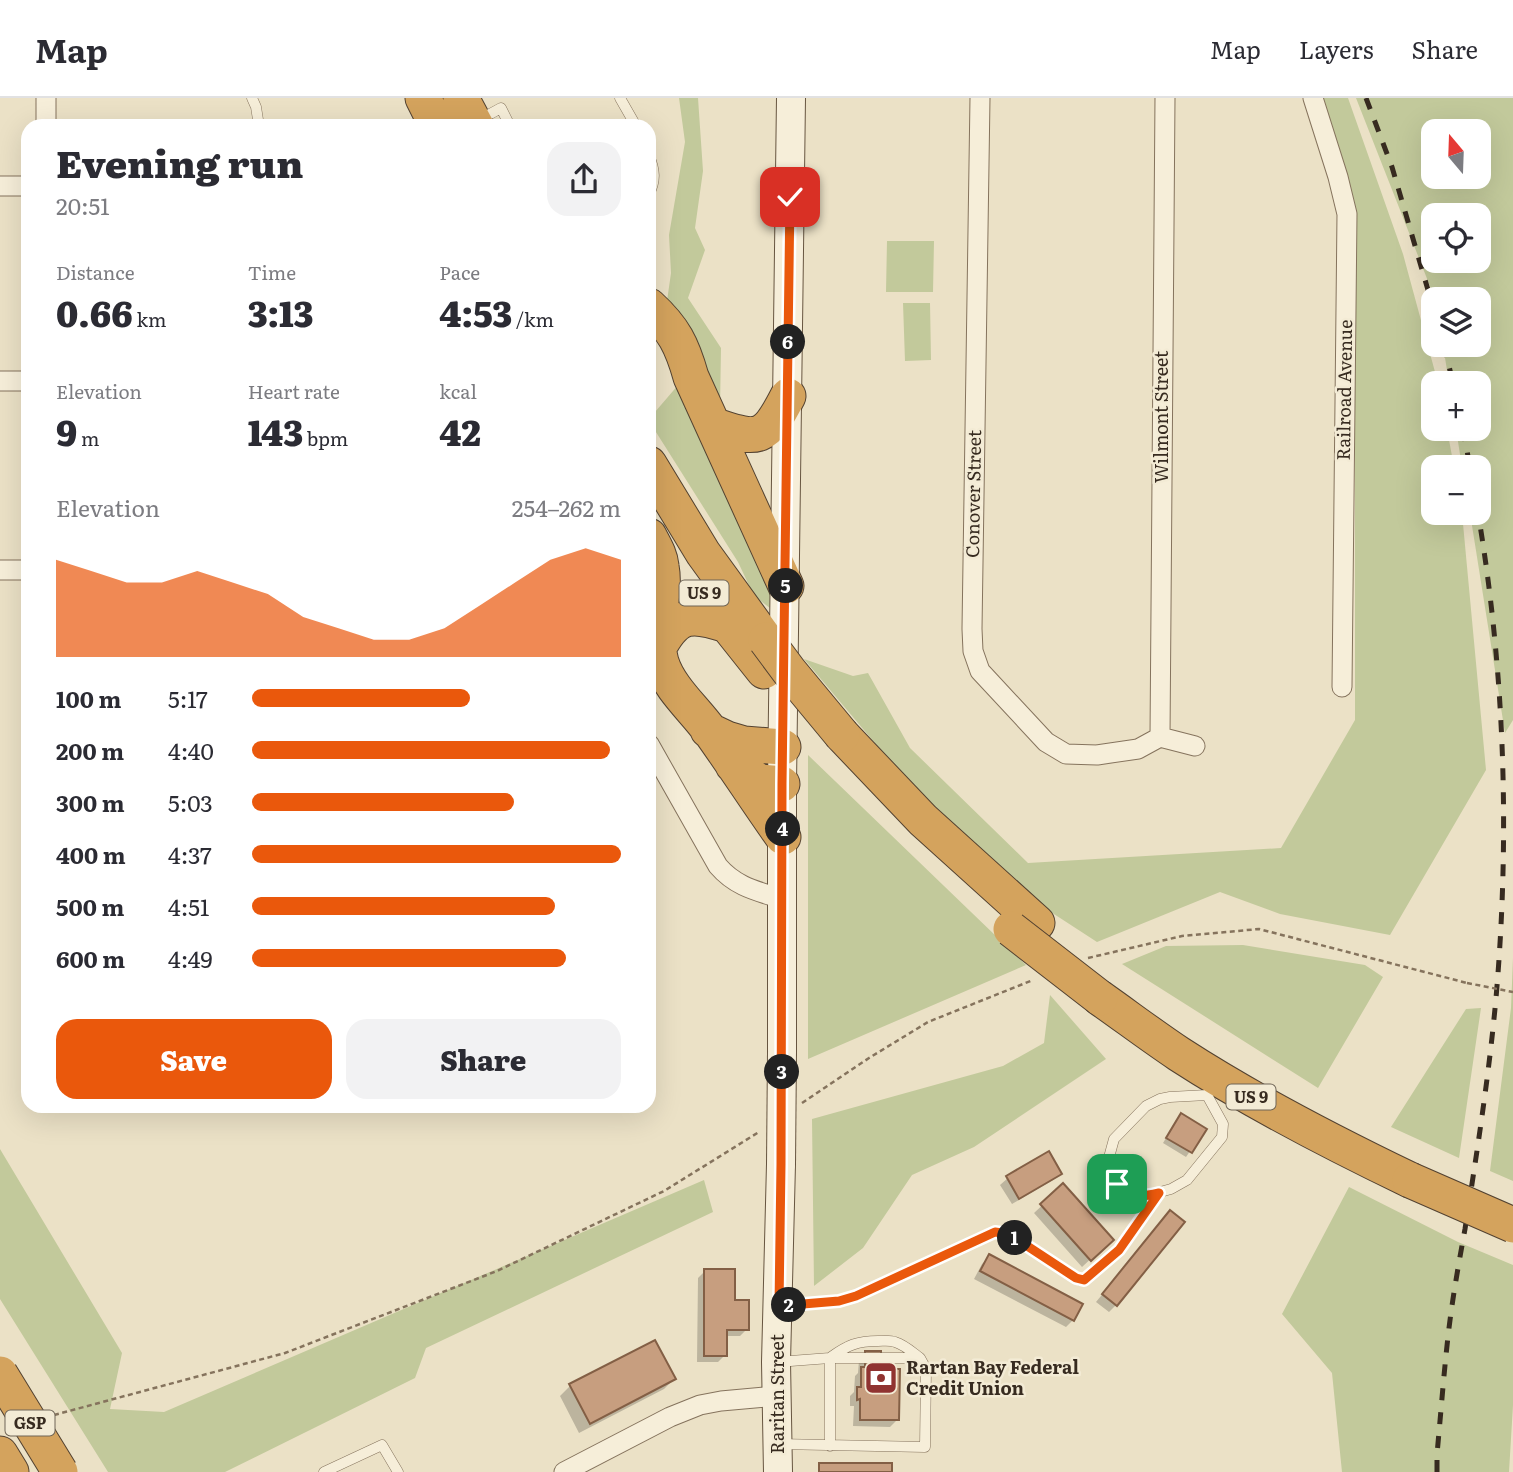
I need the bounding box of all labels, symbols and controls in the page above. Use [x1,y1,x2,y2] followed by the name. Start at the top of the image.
[35,24,108,73] text: Map
[1210,31,1261,66] text: Map
[1299,31,1373,66] text: Layers
[1411,31,1478,66] text: Share
[1421,119,1491,189] north arrow
[1421,119,1491,525] map controls
[56,133,303,190] text: Evening run
[547,142,621,216] button: share
[760,167,820,227] pin
[771,178,809,216] icon: check
[56,188,110,222] text: 20:51
[1421,203,1491,273] button: locate
[56,258,135,286] text: Distance
[248,258,296,286] text: Time
[439,258,480,286] text: Pace
[56,286,133,338] text: 0.66
[248,286,313,338] text: 3:13
[439,286,512,338] text: 4:53
[1421,287,1491,357] button: layers
[133,305,166,333] text: km
[512,305,554,333] text: /km
[1329,319,1358,461] street label: Railroad Avenue
[770,324,806,360] pin: 6
[782,327,793,355] text: 6
[1147,350,1174,483] street label: Wilmont Street
[1421,371,1491,441] button: +
[56,377,142,405] text: Elevation
[248,377,340,405] text: Heart rate
[439,377,477,405] text: kcal
[56,405,77,457] text: 9
[248,405,303,457] text: 143
[439,405,481,457] text: 42
[77,424,99,452] text: m
[303,424,348,452] text: bpm
[958,429,987,558] street label: Conover Street
[1421,455,1491,525] button: −
[56,490,160,524] text: Elevation
[512,490,621,524] text: 254–262 m
[768,568,804,603] pin: 5
[780,571,791,599] text: 5
[680,580,728,606] road number: US 9
[56,681,121,715] text: 100 m
[168,681,208,715] text: 5:17
[56,733,124,767] text: 200 m
[168,733,214,767] text: 4:40
[56,785,125,819] text: 300 m
[168,785,213,819] text: 5:03
[766,812,800,846] pin: 4
[777,814,788,842] text: 4
[56,837,126,871] text: 400 m
[168,837,212,871] text: 4:37
[56,889,124,923] text: 500 m
[168,889,209,923] text: 4:51
[56,941,125,975] text: 600 m
[168,941,213,975] text: 4:49
[56,1019,332,1099] button: Save
[346,1019,621,1099] button: Share
[764,1054,800,1090] pin: 3
[776,1057,787,1085] text: 3
[1226,1085,1276,1110] road number: US 9
[1087,1154,1147,1214] pin
[1098,1165,1136,1203] icon: arrive
[998,1220,1032,1256] pin: 1
[1011,1223,1018,1251] text: 1
[772,1288,806,1322] pin: 2
[783,1290,794,1318] text: 2
[763,1333,790,1454] street label: Raritan Street
[906,1353,1079,1401] place label: Rartan Bay Federal Credit Union
[862,1359,900,1397] bank icon: Rartan Bay Federal Credit Union
[5,1410,54,1436] road number: GSP

